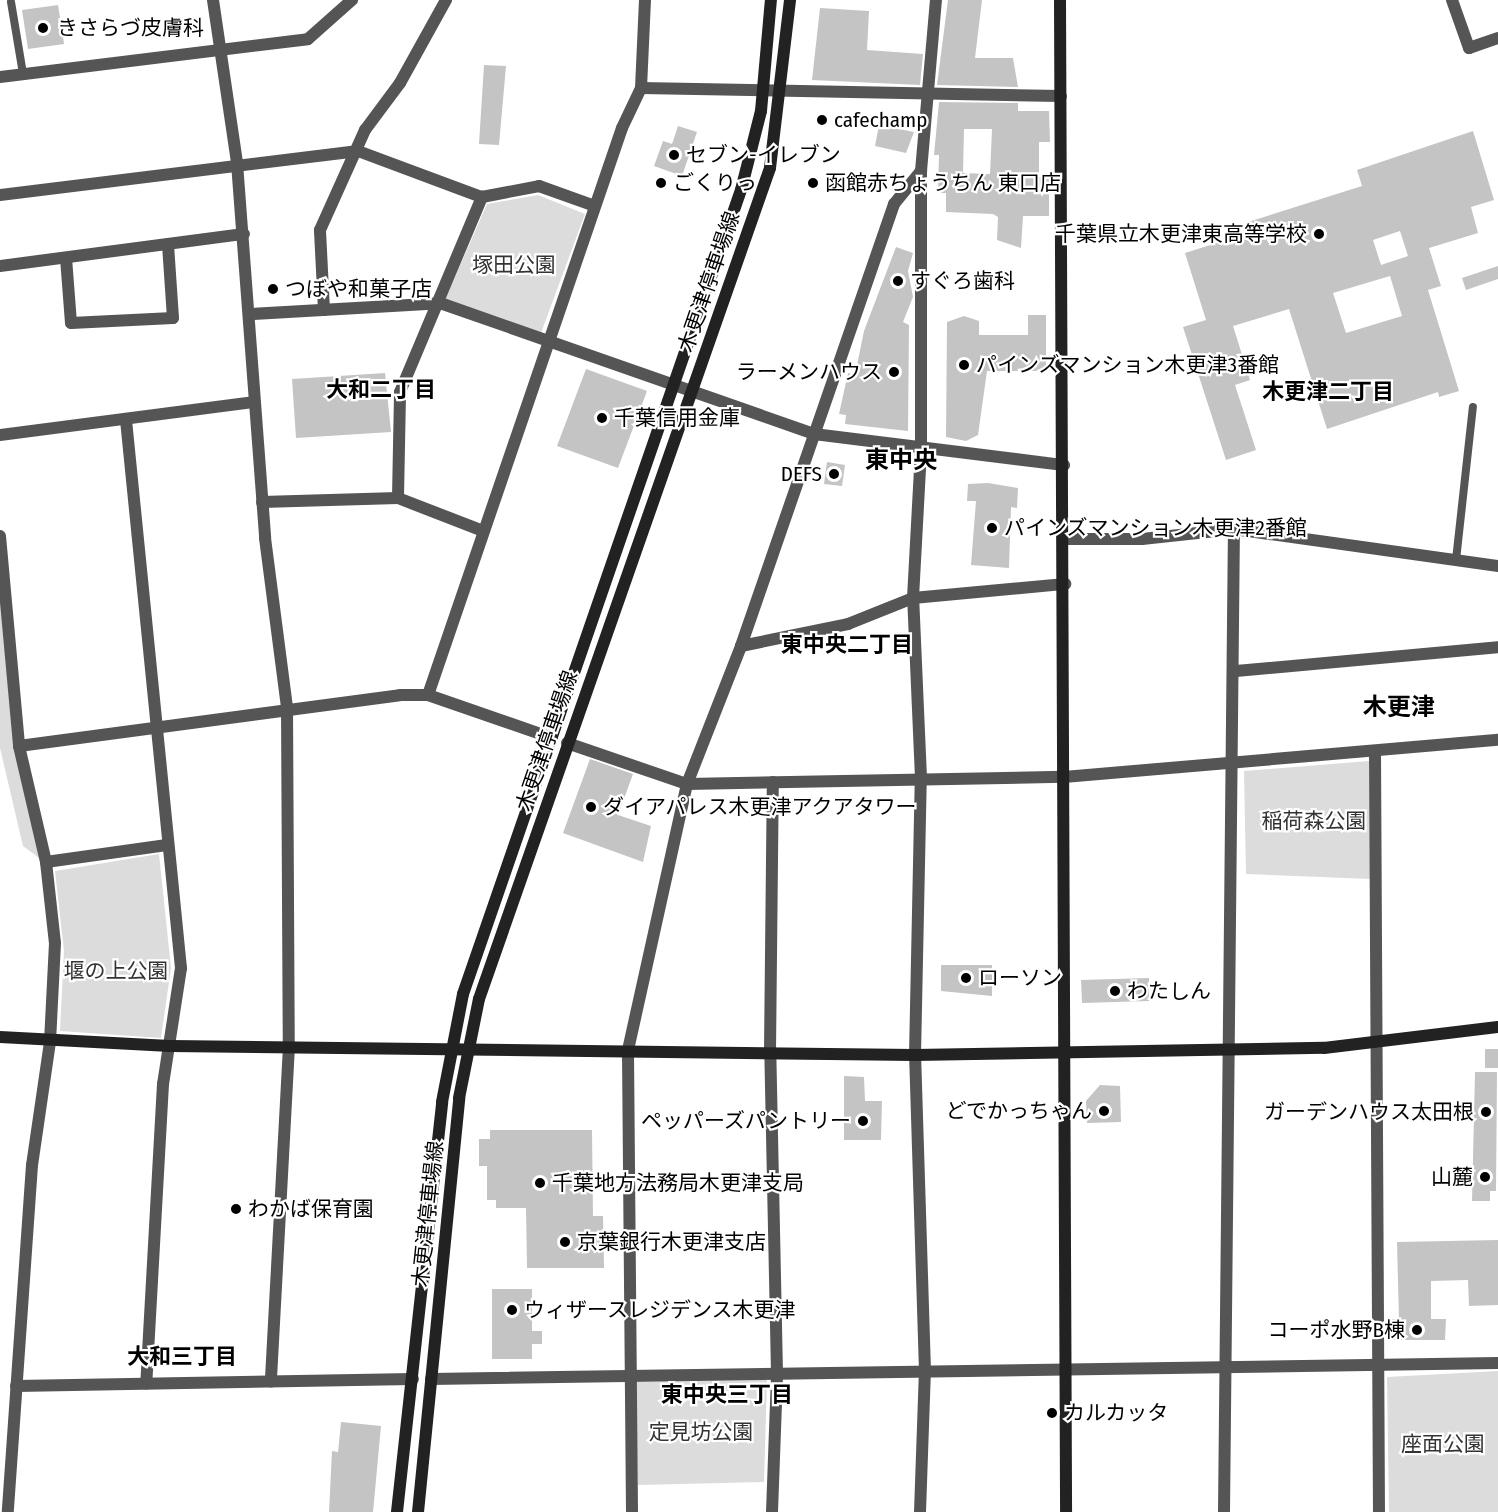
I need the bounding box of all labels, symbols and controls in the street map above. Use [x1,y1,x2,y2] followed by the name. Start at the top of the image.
[57,15,204,41] place label: きさらづ皮膚科
[34,19,52,37] marker: きさらづ皮膚科
[834,107,927,133] place label: cafechamp
[815,113,829,127] marker: cafechamp
[686,142,841,168] place label: セブン-イレブン
[667,148,681,162] marker: セブン-イレブン
[673,170,757,196] place label: ごくりっ
[825,170,1061,196] place label: 函館赤ちょうちん 東口店
[654,176,668,190] marker: ごくりっ
[806,176,820,190] marker: 函館赤ちょうちん 東口店
[673,208,745,356] street label: 木更津停車場線
[1055,221,1307,247] place label: 千葉県立木更津東高等学校
[1312,227,1326,241] marker: 千葉県立木更津東高等学校
[472,252,556,278] park label: 塚田公園
[910,268,1015,294] place label: すぐろ歯科
[891,274,905,288] marker: すぐろ歯科
[285,276,432,302] place label: つぼや和菓子店
[266,282,280,296] marker: つぼや和菓子店
[976,352,1279,378] place label: パインズマンション木更津3番館
[957,358,971,372] marker: パインズマンション木更津3番館
[735,359,882,385] place label: ラーメンハウス
[887,365,901,379] marker: ラーメンハウス
[326,377,436,403] district label: 大和二丁目
[1262,379,1394,405] district label: 木更津二丁目
[614,405,740,431] place label: 千葉信用金庫
[595,411,609,425] marker: 千葉信用金庫
[865,447,937,475] district label: 東中央
[781,461,822,487] place label: DEFS
[827,467,841,481] marker: DEFS
[1004,515,1307,541] place label: パインズマンション木更津2番館
[985,521,999,535] marker: パインズマンション木更津2番館
[781,632,913,658] district label: 東中央二丁目
[511,667,583,815] street label: 木更津停車場線
[1363,694,1435,722] district label: 木更津
[603,794,918,820] place label: ダイアパレス木更津アクアタワー
[584,800,598,814] marker: ダイアパレス木更津アクアタワー
[1262,808,1366,834] park label: 稲荷森公園
[64,958,168,984] park label: 堰の上公園
[978,965,1062,991] place label: ローソン
[959,971,973,985] marker: ローソン
[1127,978,1211,1004] place label: わたしん
[1108,984,1122,998] marker: わたしん
[945,1098,1092,1124] place label: どでかっちゃん
[1264,1099,1474,1125] place label: ガーデンハウス太田根
[1097,1104,1111,1118] marker: どでかっちゃん
[1479,1105,1493,1119] marker: ガーデンハウス太田根
[641,1108,851,1134] place label: ペッパーズパントリー
[856,1114,870,1128] marker: ペッパーズパントリー
[408,1140,448,1288] street label: 木更津停車場線
[1431,1164,1473,1190] place label: 山麓
[552,1170,804,1196] place label: 千葉地方法務局木更津支局
[1478,1170,1492,1184] marker: 山麓
[533,1176,547,1190] marker: 千葉地方法務局木更津支局
[248,1196,374,1222] place label: わかば保育園
[229,1202,243,1216] marker: わかば保育園
[577,1229,766,1255] place label: 京葉銀行木更津支店
[558,1235,572,1249] marker: 京葉銀行木更津支店
[524,1297,797,1323] place label: ウィザースレジデンス木更津
[505,1303,519,1317] marker: ウィザースレジデンス木更津
[1268,1317,1405,1343] place label: コーポ水野B棟
[1410,1323,1424,1337] marker: コーポ水野B棟
[127,1344,237,1370] district label: 大和三丁目
[661,1382,793,1408] district label: 東中央三丁目
[1064,1400,1169,1426] place label: カルカッタ
[1045,1406,1059,1420] marker: カルカッタ
[649,1419,753,1445] park label: 定見坊公園
[1401,1431,1485,1457] park label: 座面公園

